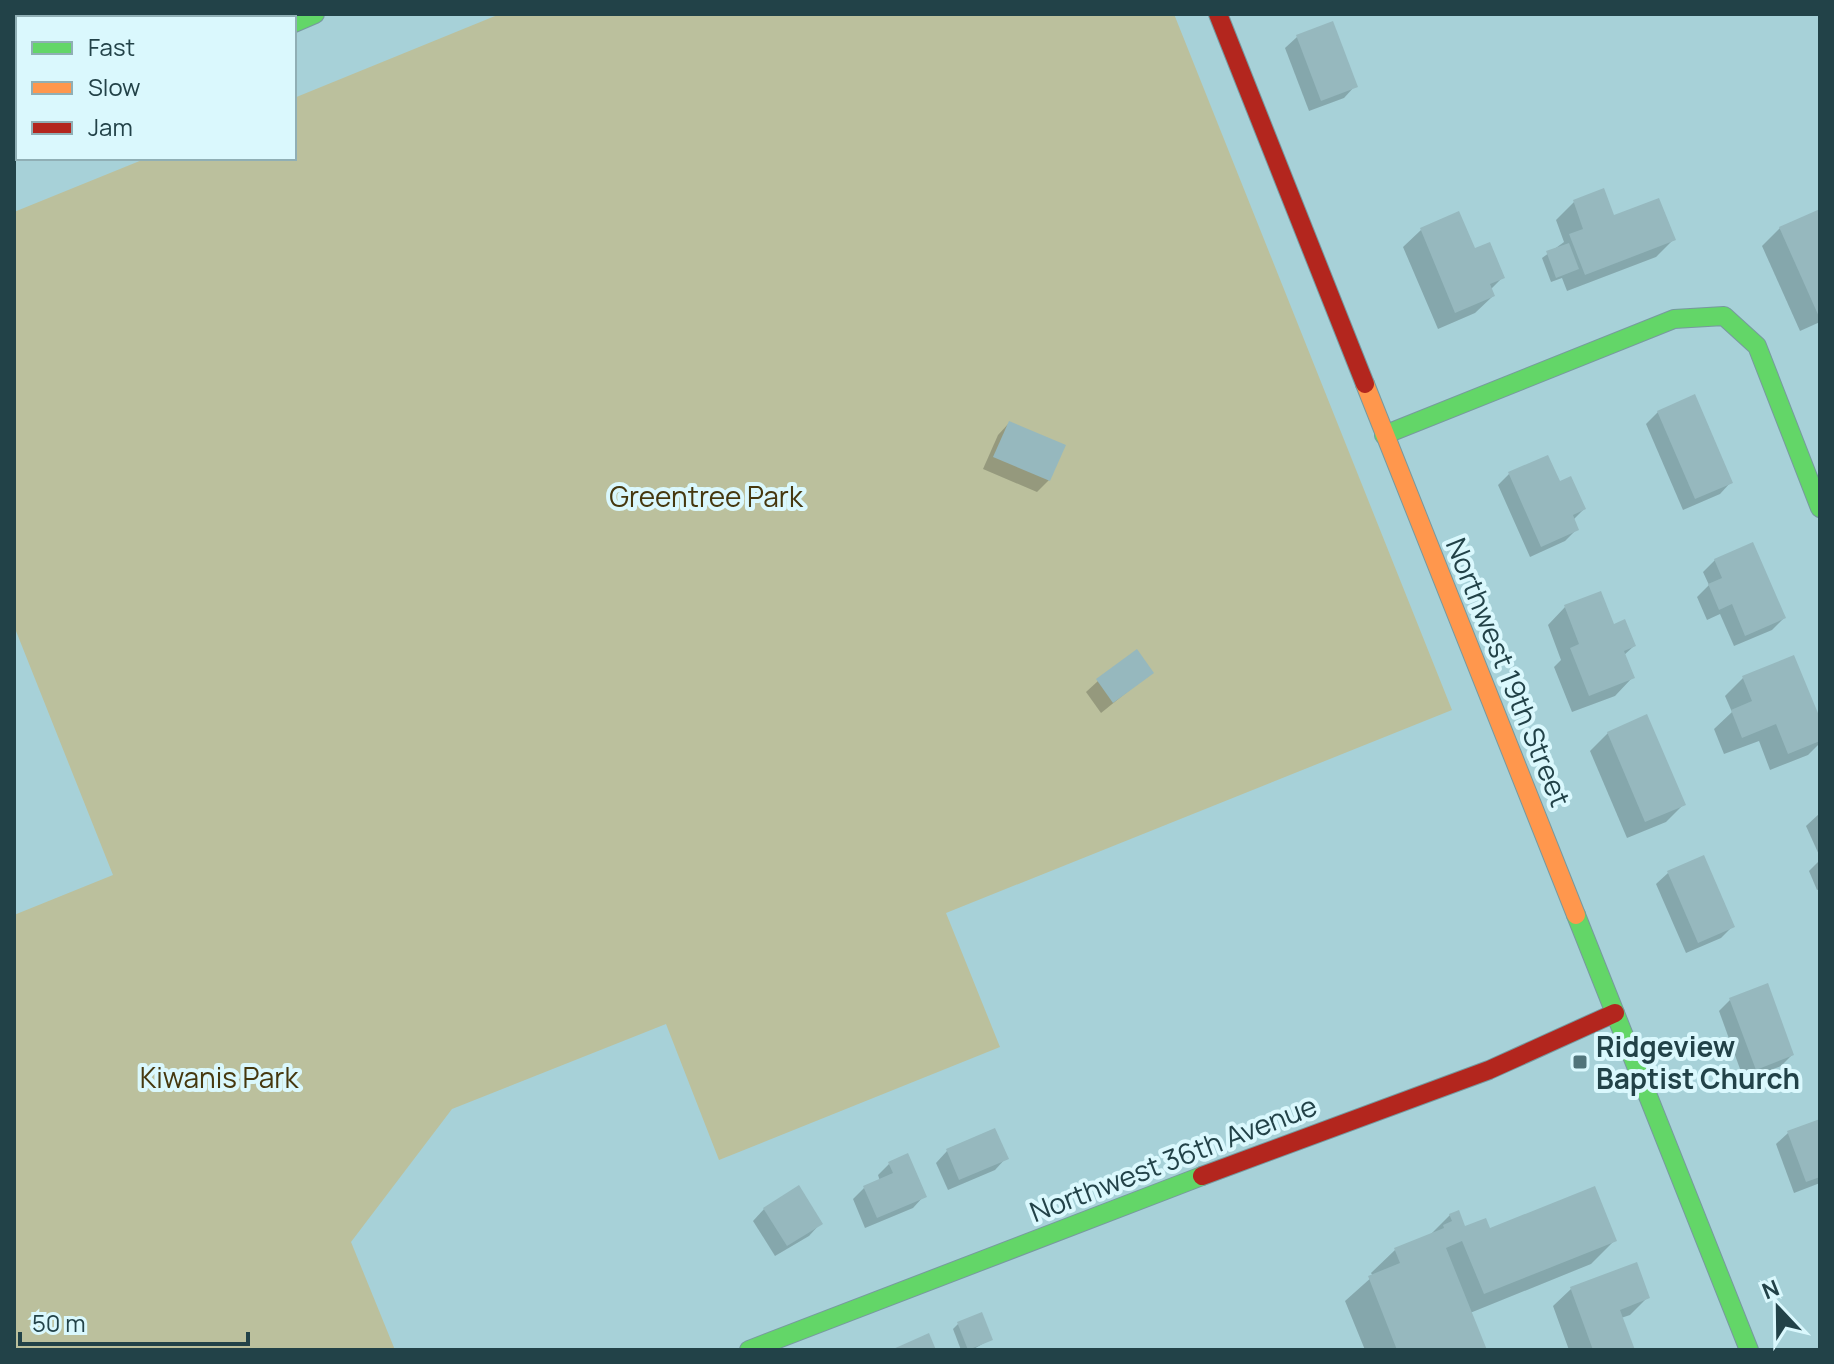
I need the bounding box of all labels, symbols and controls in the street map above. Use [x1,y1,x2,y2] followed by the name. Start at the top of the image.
[16,16,296,160] legend
[88,30,135,63] text: Fast
[88,70,141,103] text: Slow
[88,110,133,143] text: Jam
[609,477,804,515] park label: Greentree Park
[1438,532,1580,812] street label: Northwest 19th Street
[1596,1027,1800,1097] place label: Ridgeview Baptist Church
[1571,1053,1589,1071] marker: Ridgeview Baptist Church
[140,1058,299,1096] park label: Kiwanis Park
[1024,1086,1322,1230] street label: Northwest 36th Avenue
[1738,1268,1818,1348] north arrow
[1758,1273,1783,1306] text: N
[20,1296,248,1346] scale bar
[32,1306,86,1339] text: 50 m

